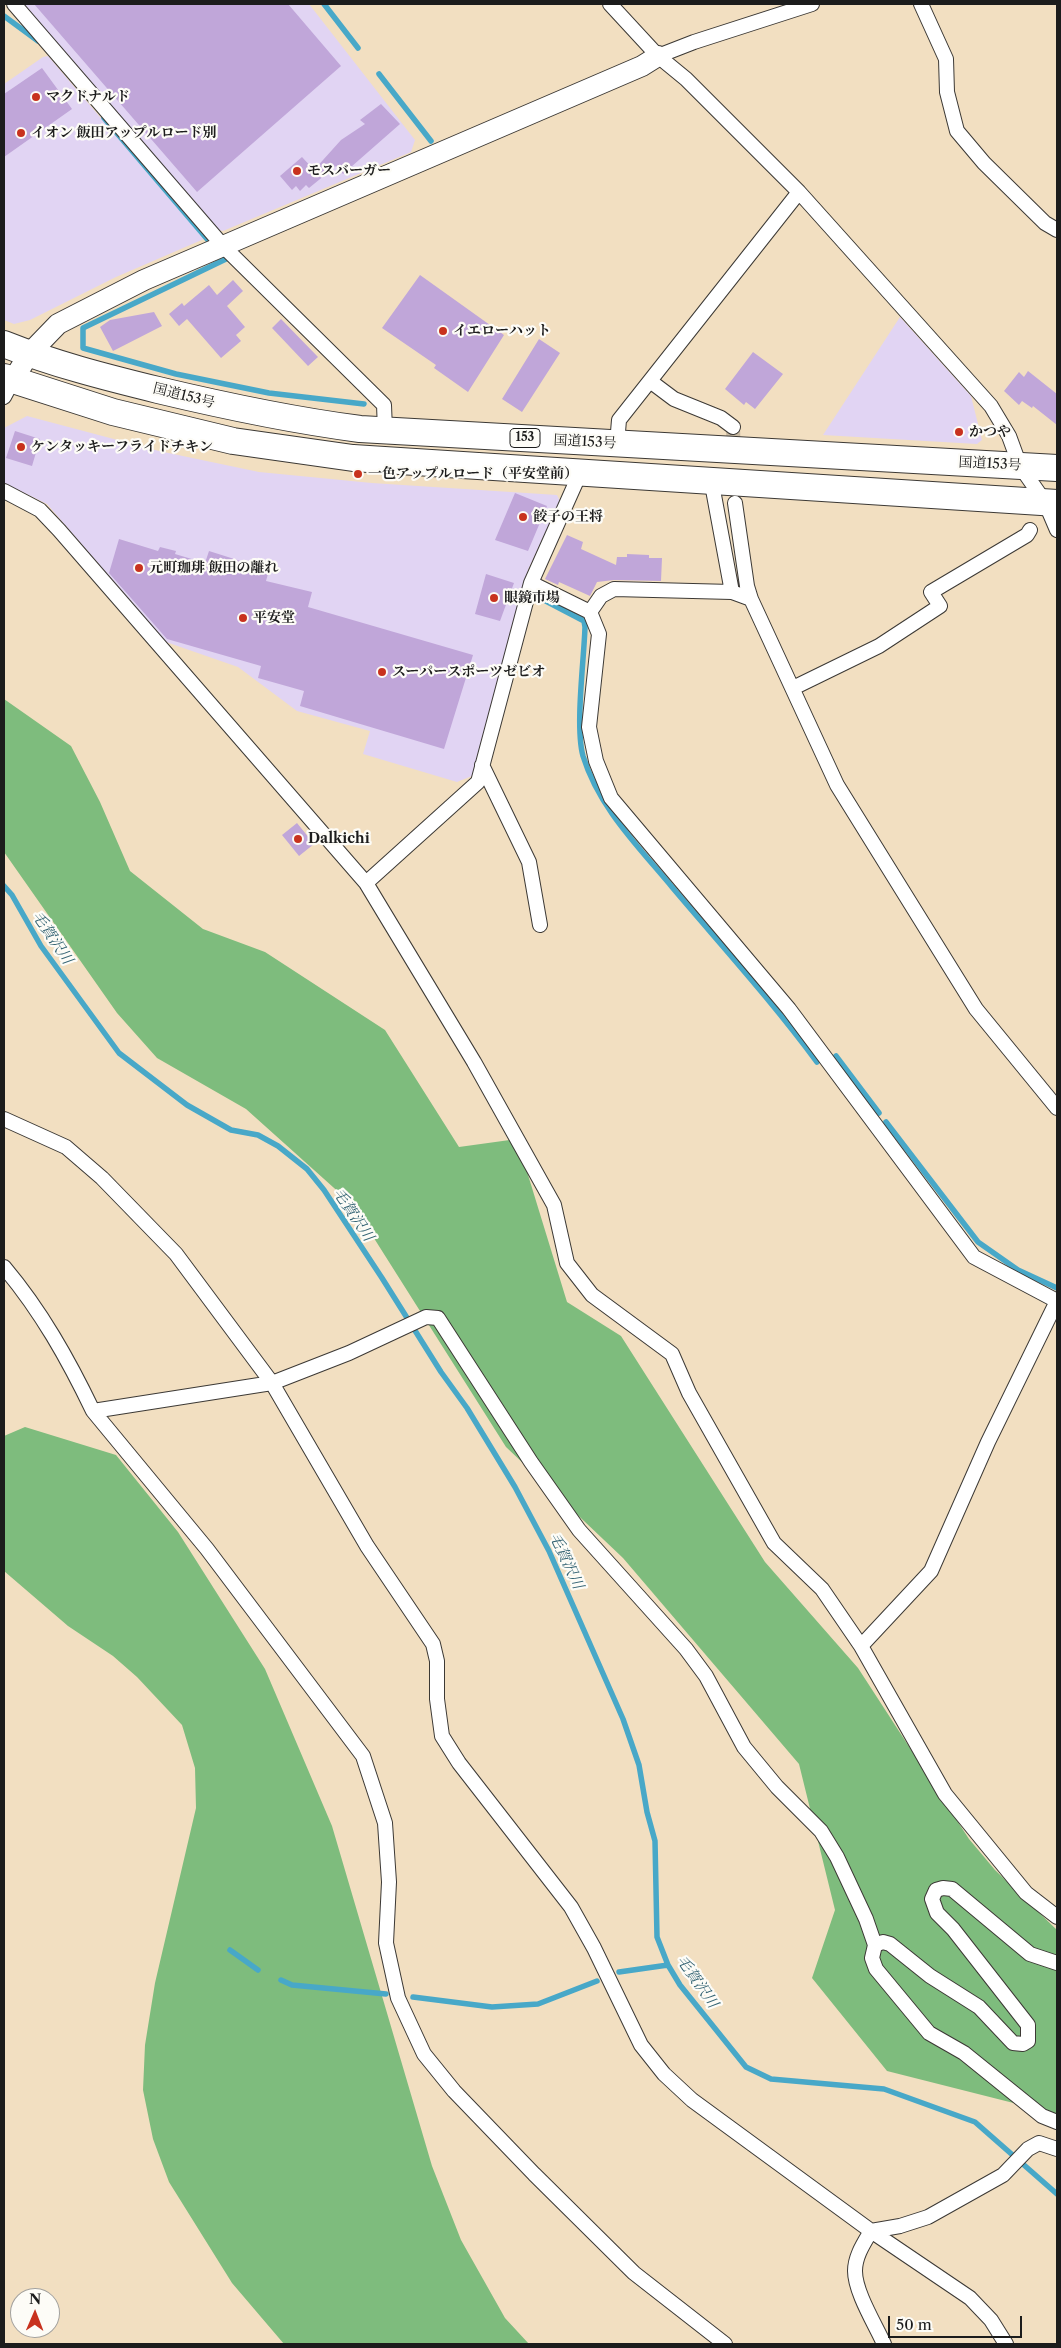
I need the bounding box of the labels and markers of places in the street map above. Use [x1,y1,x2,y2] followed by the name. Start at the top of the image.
[46,89,130,105] place label: マクドナルド
[30,91,42,103] marker: マクドナルド
[31,125,217,141] place label: イオン 飯田アップルロード別
[15,127,27,139] marker: イオン 飯田アップルロード別
[307,163,391,179] place label: モスバーガー
[291,165,303,177] marker: モスバーガー
[453,323,551,339] place label: イエローハット
[437,325,449,337] marker: イエローハット
[969,424,1011,440] place label: かつや
[953,426,965,438] marker: かつや
[31,439,213,455] place label: ケンタッキーフライドチキン
[15,441,27,453] marker: ケンタッキーフライドチキン
[368,466,578,482] place label: 一色アップルロード（平安堂前）
[352,468,364,480] marker: 一色アップルロード（平安堂前）
[533,509,603,525] place label: 餃子の王将
[517,511,529,523] marker: 餃子の王将
[149,560,279,576] place label: 元町珈琲 飯田の離れ
[133,562,145,574] marker: 元町珈琲 飯田の離れ
[504,590,560,606] place label: 眼鏡市場
[488,592,500,604] marker: 眼鏡市場
[253,610,295,626] place label: 平安堂
[237,612,249,624] marker: 平安堂
[392,664,545,680] place label: スーパースポーツゼビオ
[376,666,388,678] marker: スーパースポーツゼビオ
[308,831,370,847] place label: Dalkichi
[292,833,304,845] marker: Dalkichi

